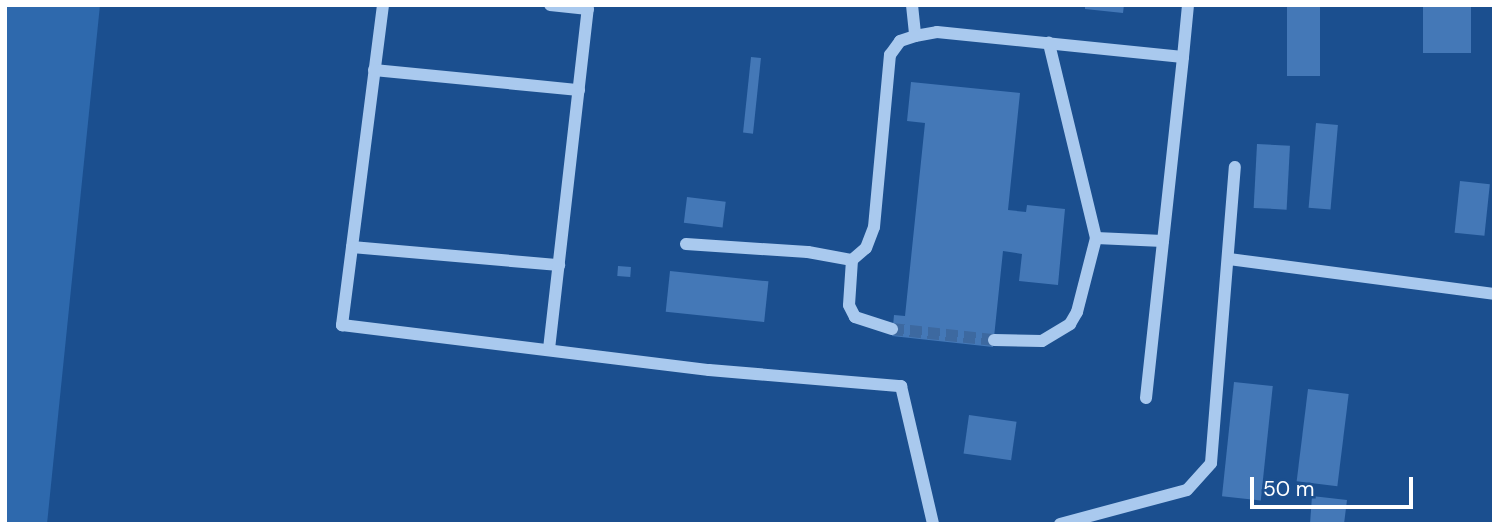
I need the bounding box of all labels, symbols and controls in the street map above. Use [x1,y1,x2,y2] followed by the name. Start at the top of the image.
[1254,462,1417,506] scale bar
[1263,475,1314,503] text: 50 m

